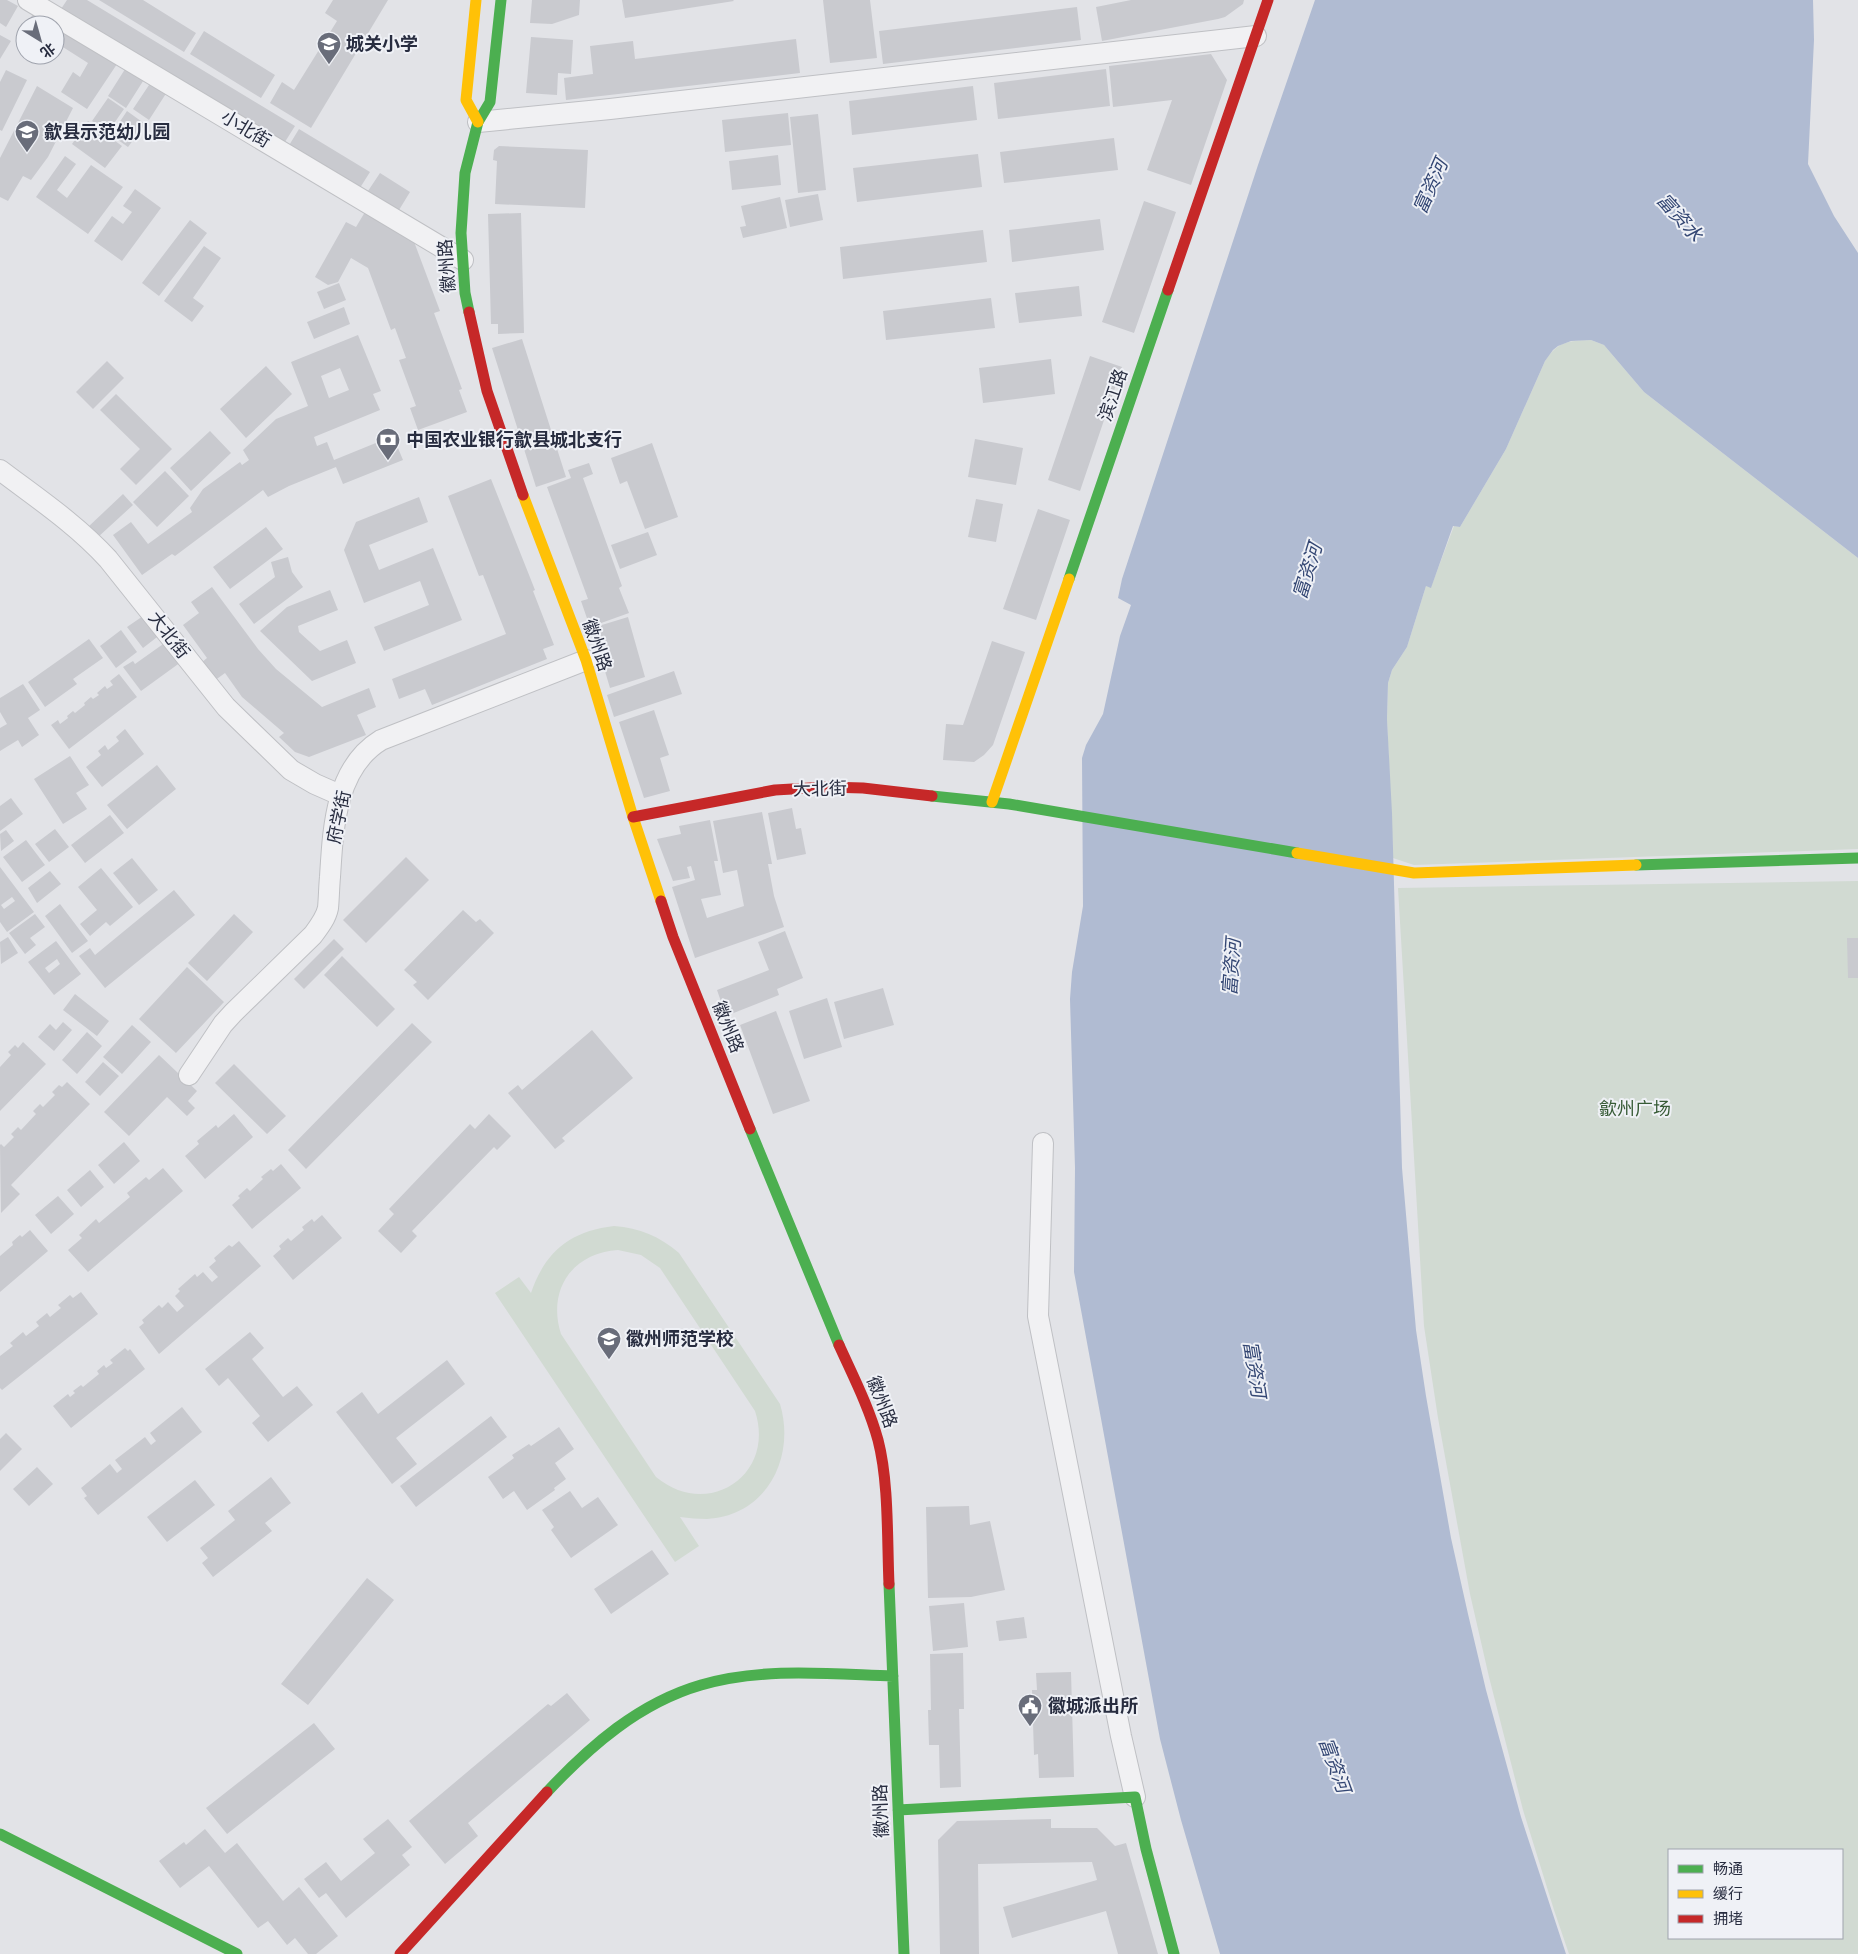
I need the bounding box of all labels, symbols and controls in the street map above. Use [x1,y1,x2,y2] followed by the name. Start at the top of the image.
[15,15,65,65] north arrow
[316,31,342,65] school or university icon: 城关小学
[346,32,418,57] place label: 城关小学
[36,37,59,62] text: 北
[216,105,275,154] street label: 小北街
[14,119,40,153] school or university icon: 歙县示范幼儿园
[44,120,170,145] place label: 歙县示范幼儿园
[1407,151,1457,218] water label: 富资河
[1650,188,1709,249] water label: 富资水
[433,238,462,294] street label: 徽州路
[1093,366,1134,425] street label: 滨江路
[375,427,401,461] bank icon: 中国农业银行歙县城北支行
[406,428,622,453] place label: 中国农业银行歙县城北支行
[1287,536,1331,603] water label: 富资河
[142,606,195,664] street label: 大北街
[576,616,617,675] street label: 徽州路
[793,777,847,802] street label: 大北街
[322,788,357,846] street label: 府学街
[1217,934,1248,996] water label: 富资河
[706,997,749,1057] street label: 徽州路
[1599,1097,1671,1122] park label: 歙州广场
[596,1326,622,1360] school or university icon: 徽州师范学校
[626,1327,734,1352] place label: 徽州师范学校
[1236,1339,1272,1403] water label: 富资河
[860,1372,903,1432] street label: 徽州路
[1017,1693,1043,1727] public building icon: 徽城派出所
[1048,1694,1138,1719] place label: 徽城派出所
[1311,1734,1357,1801] water label: 富资河
[868,1784,895,1838] street label: 徽州路
[1668,1849,1843,1939] legend
[1713,1859,1743,1880] text: 畅通
[1713,1884,1743,1905] text: 缓行
[1713,1909,1743,1930] text: 拥堵

